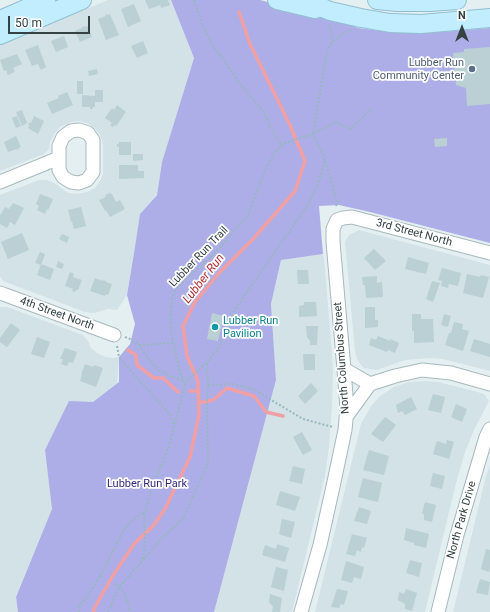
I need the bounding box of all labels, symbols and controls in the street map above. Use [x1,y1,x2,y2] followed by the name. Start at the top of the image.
[10,8,92,34] scale bar
[442,8,482,48] north arrow
[458,9,466,22] text: N
[15,16,42,30] text: 50 m
[373,56,464,82] place label: Lubber Run Community Center
[467,64,477,74] marker: Lubber Run Community Center
[374,216,454,250] street label: 3rd Street North
[167,224,231,290] street label: Lubber Run Trail
[180,251,228,307] water label: Lubber Run
[18,294,96,334] street label: 4th Street North
[332,302,352,414] street label: North Columbus Street
[223,314,278,340] place label: Lubber Run Pavilion
[210,322,220,332] marker: Lubber Run Pavilion
[107,477,187,491] park label: Lubber Run Park
[445,480,479,560] street label: North Park Drive

